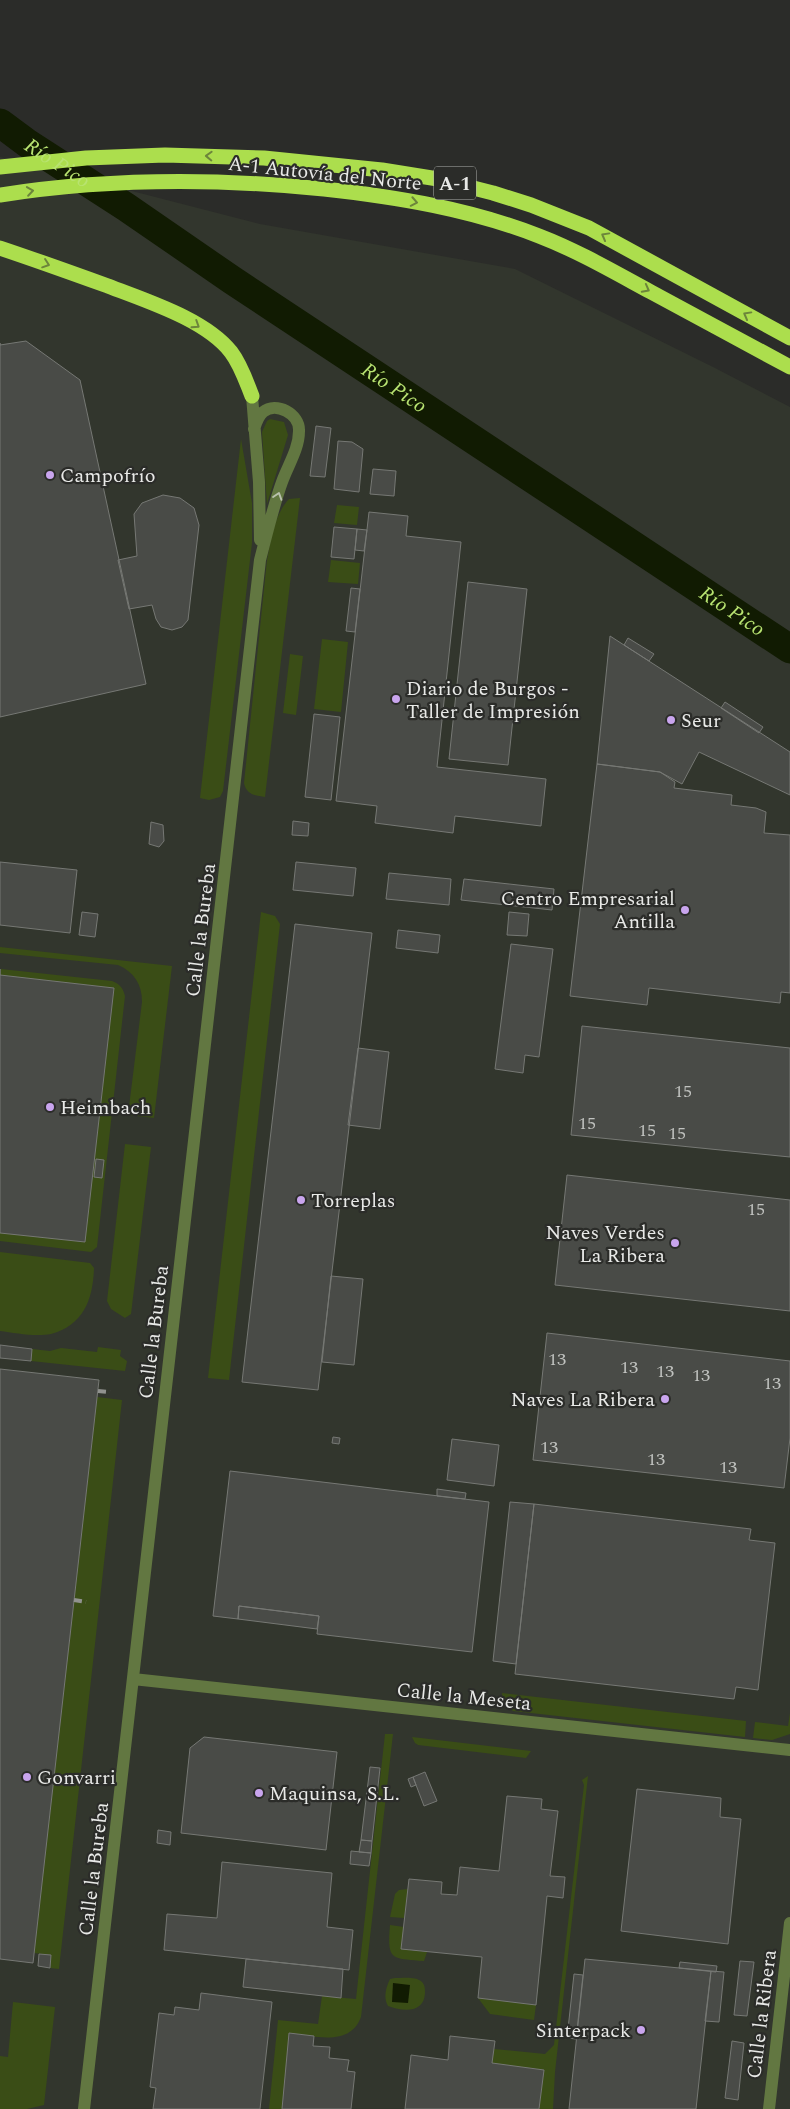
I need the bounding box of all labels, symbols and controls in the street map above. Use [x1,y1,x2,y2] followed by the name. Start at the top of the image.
[17,130,97,197] water label: Río Pico
[227,149,423,199] street label: A-1 Autovía del Norte
[204,151,212,161] one-way arrow
[434,167,476,200] road number: A-1
[25,186,34,196] one-way arrow
[409,196,418,206] one-way arrow
[601,233,610,243] one-way arrow
[41,258,50,268] one-way arrow
[641,283,650,293] one-way arrow
[743,311,752,321] one-way arrow
[191,319,200,328] one-way arrow
[354,355,433,422] water label: Río Pico
[60,461,156,491] place label: Campofrío
[44,469,56,481] marker: Campofrío
[272,492,282,500] one-way arrow
[692,578,771,645] water label: Río Pico
[406,674,580,727] place label: Diario de Burgos - Taller de Impresión
[390,693,402,705] marker: Diario de Burgos - Taller de Impresión
[681,706,721,736] place label: Seur
[665,714,677,726] marker: Seur
[178,861,224,999] street label: Calle la Bureba
[501,884,675,937] place label: Centro Empresarial Antilla
[679,904,691,916] marker: Centro Empresarial Antilla
[674,1078,692,1105] house number: 15
[60,1093,151,1123] place label: Heimbach
[44,1101,56,1113] marker: Heimbach
[578,1110,596,1137] house number: 15
[638,1117,656,1144] house number: 15
[668,1120,686,1147] house number: 15
[311,1186,395,1216] place label: Torreplas
[295,1194,307,1206] marker: Torreplas
[747,1196,765,1223] house number: 15
[546,1218,665,1271] place label: Naves Verdes La Ribera
[669,1237,681,1249] marker: Naves Verdes La Ribera
[131,1263,177,1401] street label: Calle la Bureba
[548,1346,566,1373] house number: 13
[620,1354,638,1381] house number: 13
[656,1358,674,1385] house number: 13
[692,1362,710,1389] house number: 13
[763,1370,781,1397] house number: 13
[511,1385,655,1415] place label: Naves La Ribera
[659,1393,671,1405] marker: Naves La Ribera
[540,1434,558,1461] house number: 13
[647,1446,665,1473] house number: 13
[719,1454,737,1481] house number: 13
[395,1675,533,1719] street label: Calle la Meseta
[37,1763,116,1793] place label: Gonvarri
[21,1771,33,1783] marker: Gonvarri
[269,1779,400,1809] place label: Maquinsa, S.L.
[253,1787,265,1799] marker: Maquinsa, S.L.
[71,1800,117,1938] street label: Calle la Bureba
[739,1948,785,2080] street label: Calle la Ribera
[536,2016,631,2046] place label: Sinterpack
[635,2024,647,2036] marker: Sinterpack

